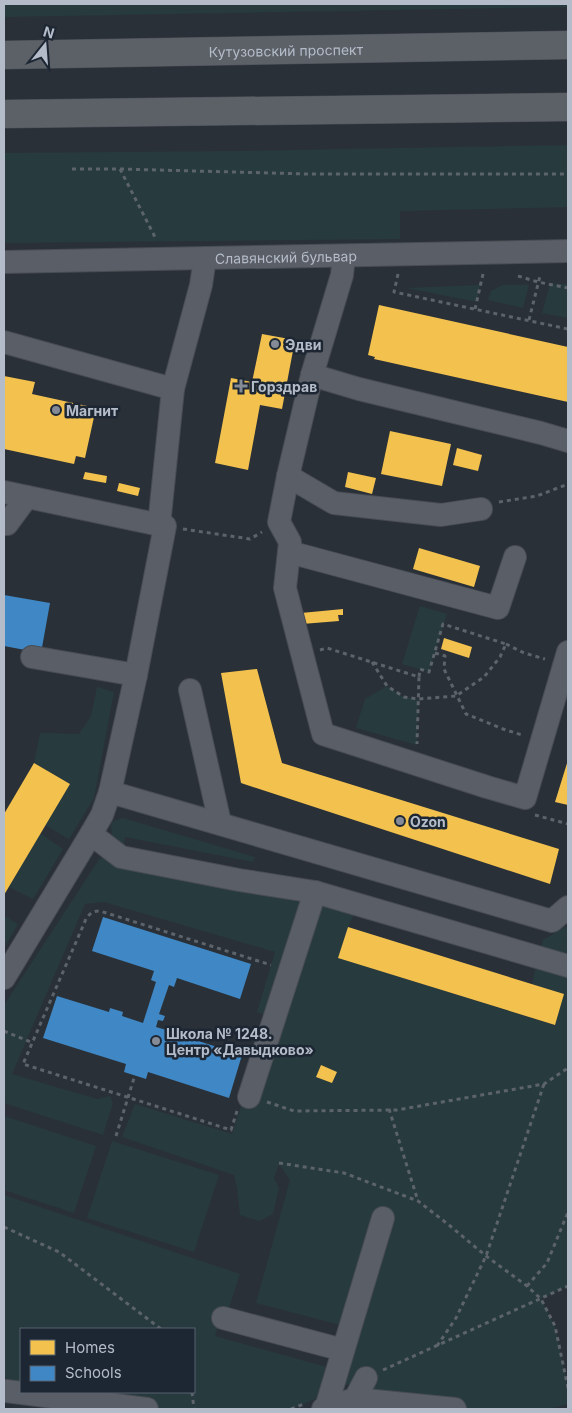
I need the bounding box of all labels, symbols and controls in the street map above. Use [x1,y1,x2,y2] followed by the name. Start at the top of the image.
[20,20,70,70] north arrow
[41,22,57,42] text: N
[209,40,364,60] street label: Кутузовский проспект
[215,247,357,266] street label: Славянский бульвар
[285,336,322,353] place label: Эдви
[269,338,281,350] marker: Эдви
[251,378,317,395] place label: Горздрав
[235,380,247,392] marker: Горздрав
[66,402,118,419] place label: Магнит
[50,404,62,416] marker: Магнит
[410,813,446,830] place label: Ozon
[394,815,406,827] marker: Ozon
[166,1025,314,1058] place label: Школа № 1248. Центр «Давыдково»
[150,1035,162,1047] marker: Школа № 1248. Центр «Давыдково»
[20,1328,195,1393] legend
[65,1338,115,1357] text: Homes
[65,1363,122,1382] text: Schools

